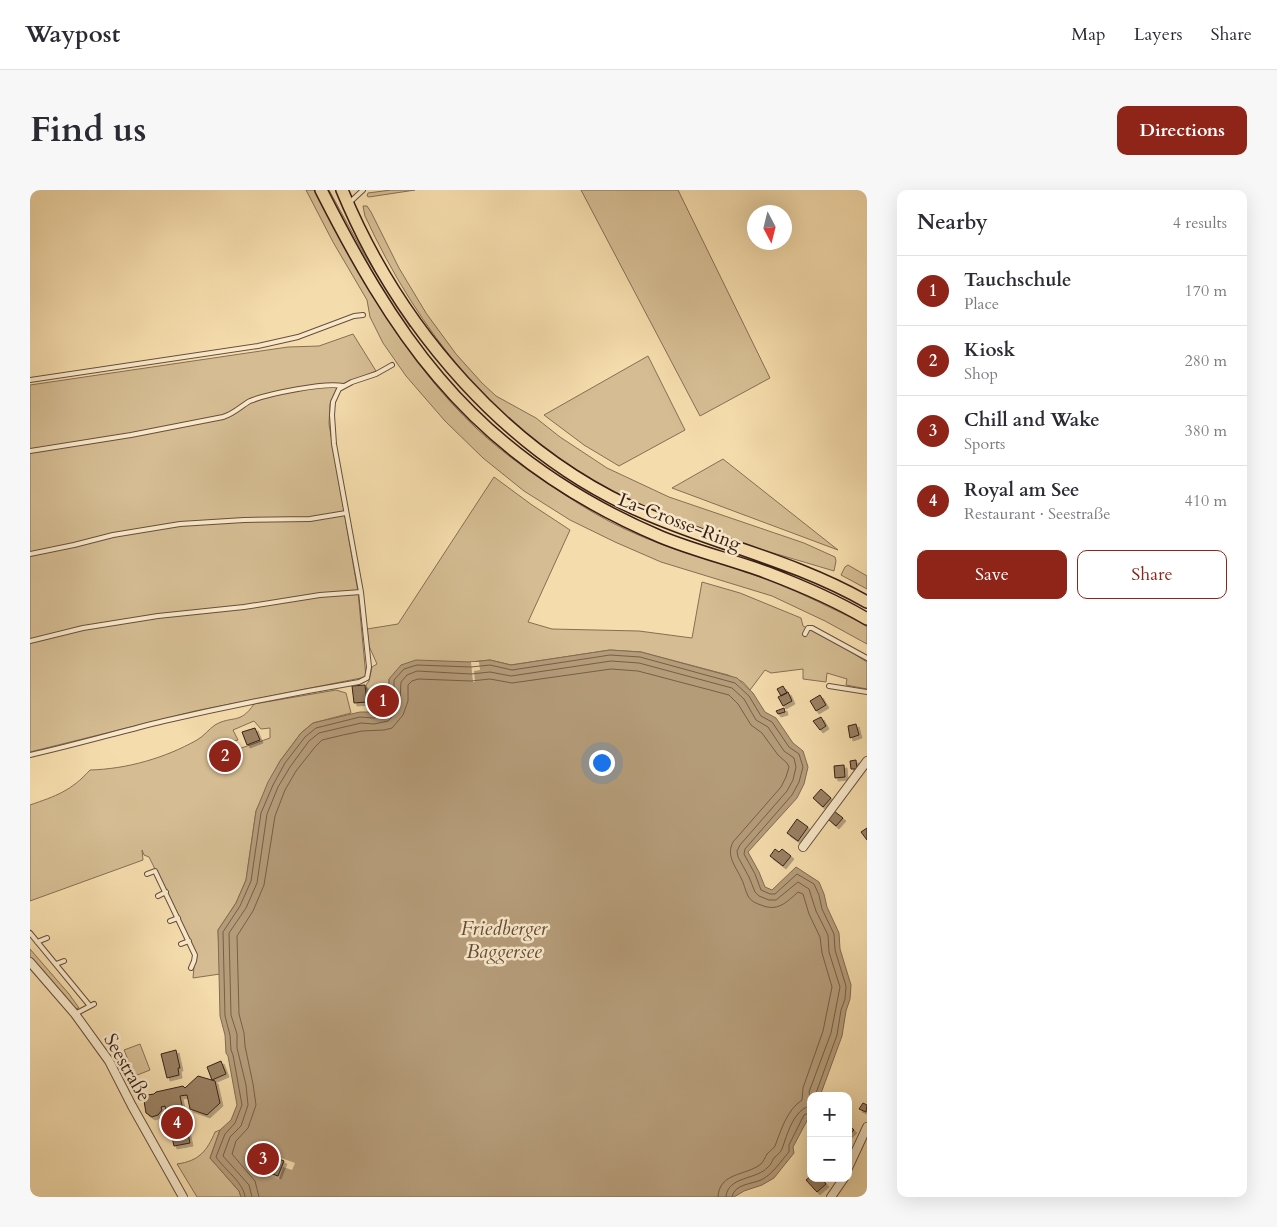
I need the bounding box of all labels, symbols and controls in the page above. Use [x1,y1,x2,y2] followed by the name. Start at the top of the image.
[25,18,120,51] text: Waypost
[1071,22,1106,47] text: Map
[1134,22,1183,47] text: Layers
[1211,22,1252,47] text: Share
[30,106,146,154] text: Find us
[1117,106,1247,155] button: Directions
[747,205,792,250] north arrow
[917,208,988,237] text: Nearby
[1173,212,1227,234] text: 4 results
[964,267,1071,293] text: Tauchschule
[929,280,937,302] text: 1
[1185,280,1227,302] text: 170 m
[964,293,999,315] text: Place
[964,337,1015,363] text: Kiosk
[929,350,937,372] text: 2
[1185,350,1227,372] text: 280 m
[964,363,998,385] text: Shop
[964,407,1100,433] text: Chill and Wake
[929,420,937,442] text: 3
[1185,420,1227,442] text: 380 m
[964,433,1005,455] text: Sports
[964,477,1079,503] text: Royal am See
[614,487,745,557] street label: La-Crosse-Ring
[929,490,937,512] text: 4
[1185,490,1227,512] text: 410 m
[964,503,1111,525] text: Restaurant · Seestraße
[917,550,1067,599] button: Save
[1077,550,1227,599] button: Share
[367,682,399,720] pin: 1
[209,737,241,775] pin: 2
[589,750,615,776] your location
[461,915,549,965] water label: Friedberger Baggersee
[97,1029,157,1106] street label: Seestraße
[807,1092,852,1182] map controls
[807,1092,852,1137] button: +
[161,1104,193,1142] pin: 4
[807,1137,852,1182] button: −
[247,1140,279,1178] pin: 3

